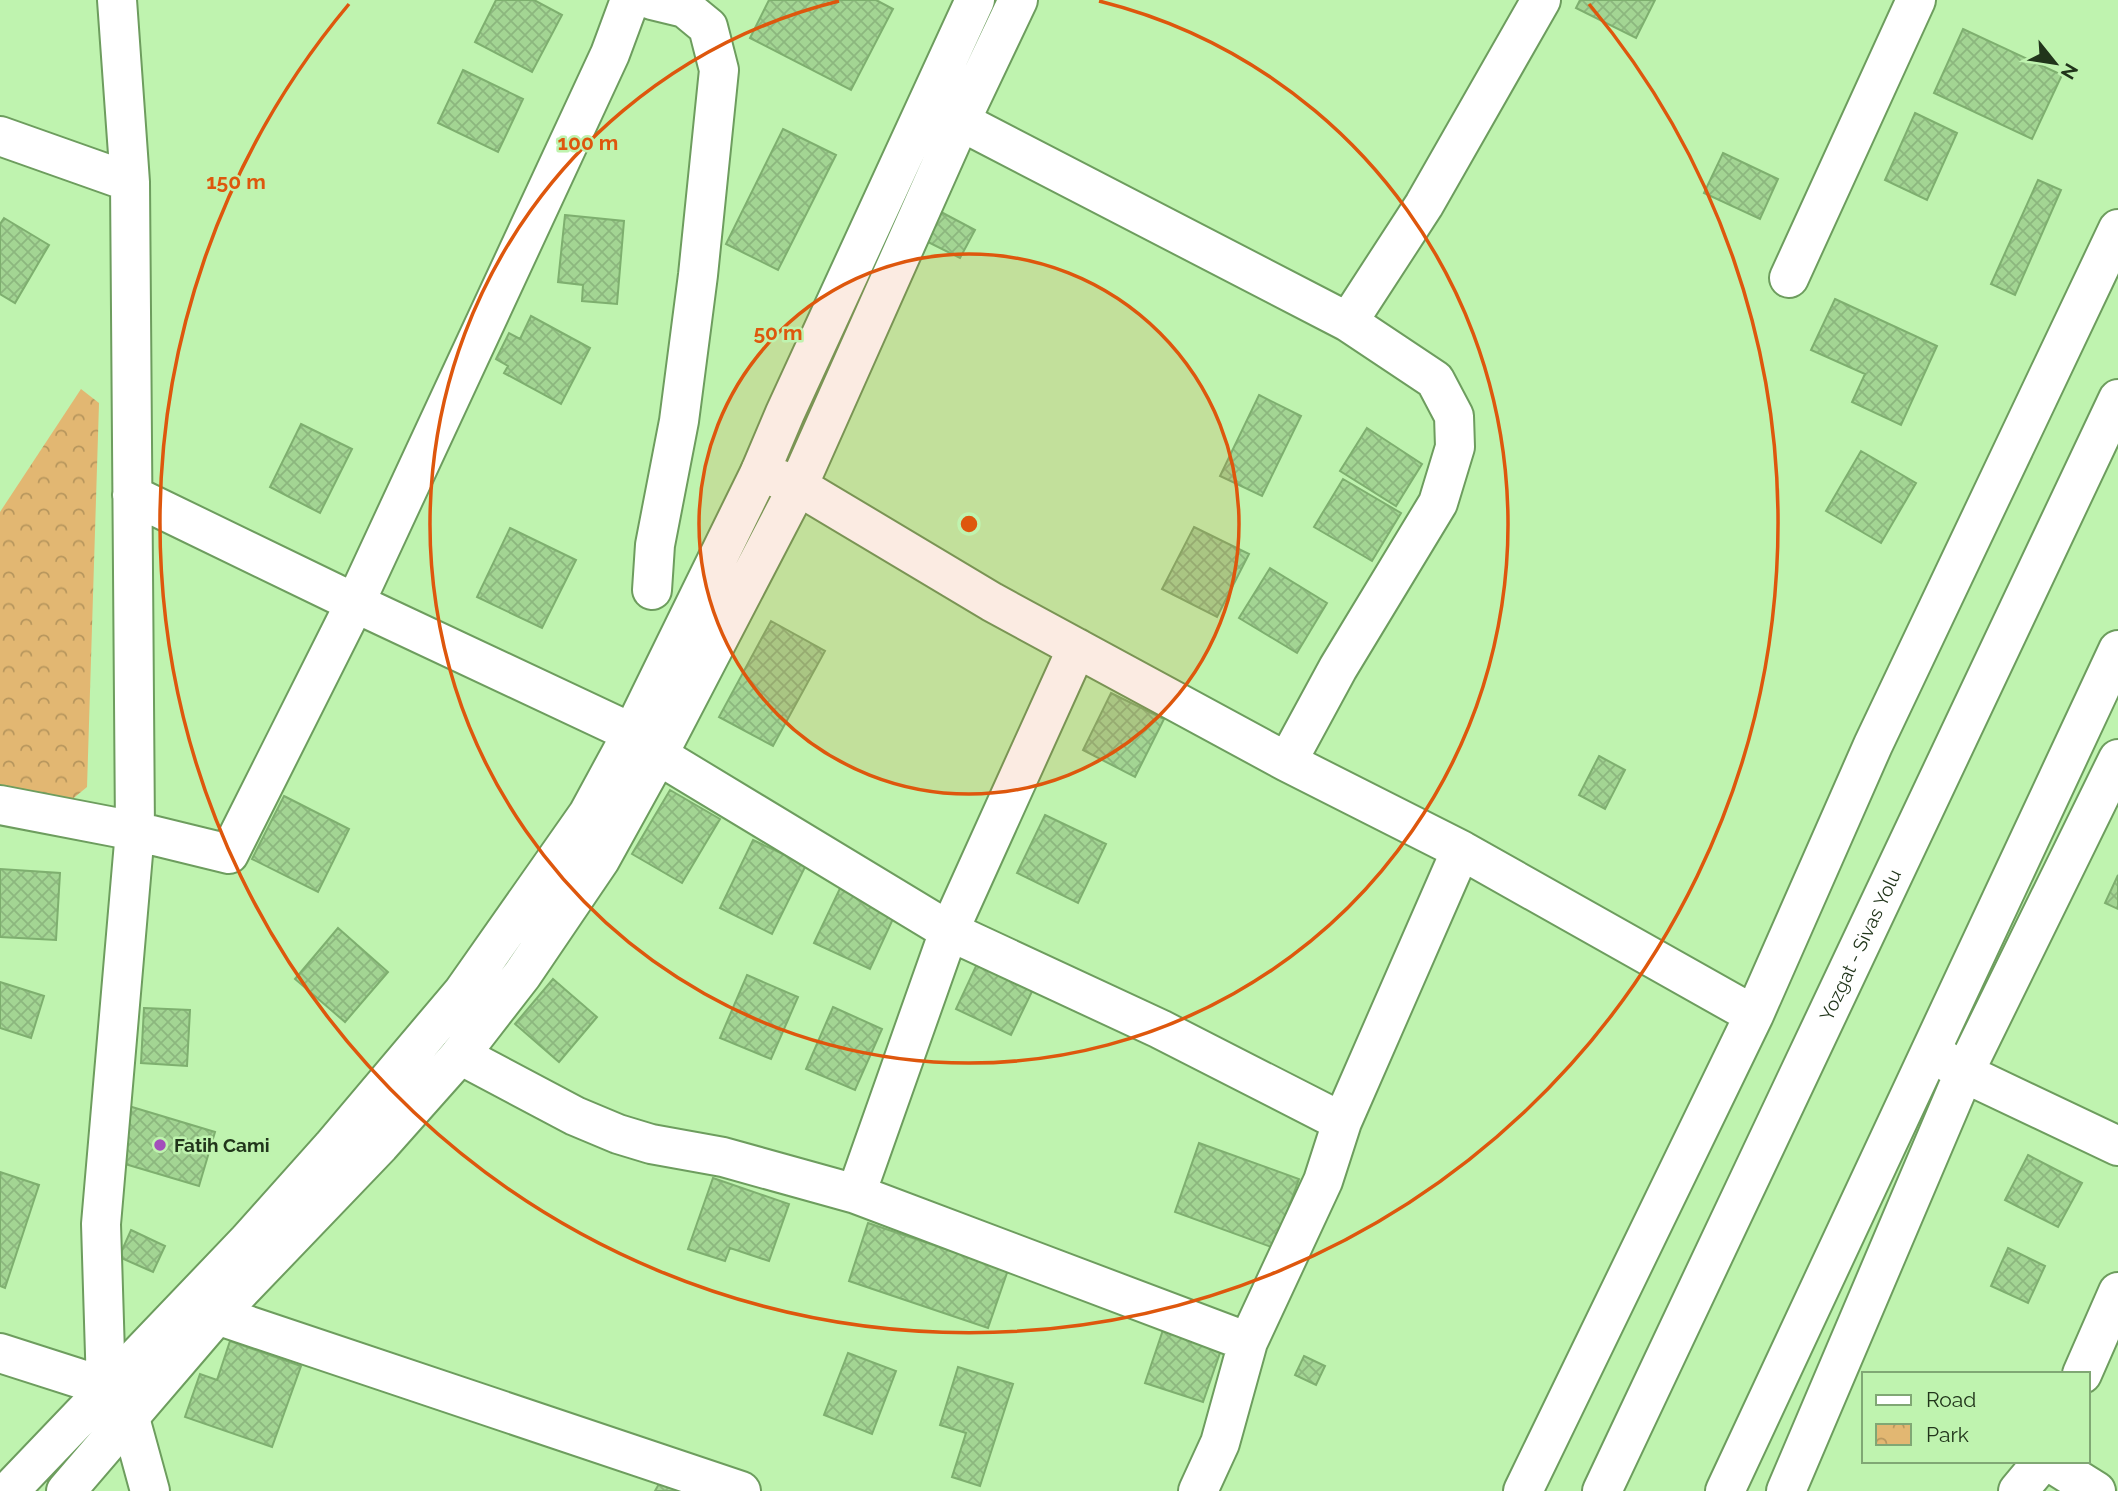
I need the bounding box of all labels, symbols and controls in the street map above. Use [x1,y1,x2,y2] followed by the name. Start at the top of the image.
[2020,28,2090,98] north arrow
[2057,60,2083,83] text: N
[558,130,618,155] text: 100 m
[206,169,266,194] text: 150 m
[753,320,803,345] text: 50 m
[957,512,981,536] centre of rings
[1815,866,1905,1024] street label: Yozgat - Sivas Yolu
[174,1134,270,1156] place label: Fatih Cami
[152,1137,168,1153] marker: Fatih Cami
[1862,1372,2090,1463] legend
[1926,1387,1976,1412] text: Road
[1926,1422,1969,1447] text: Park

